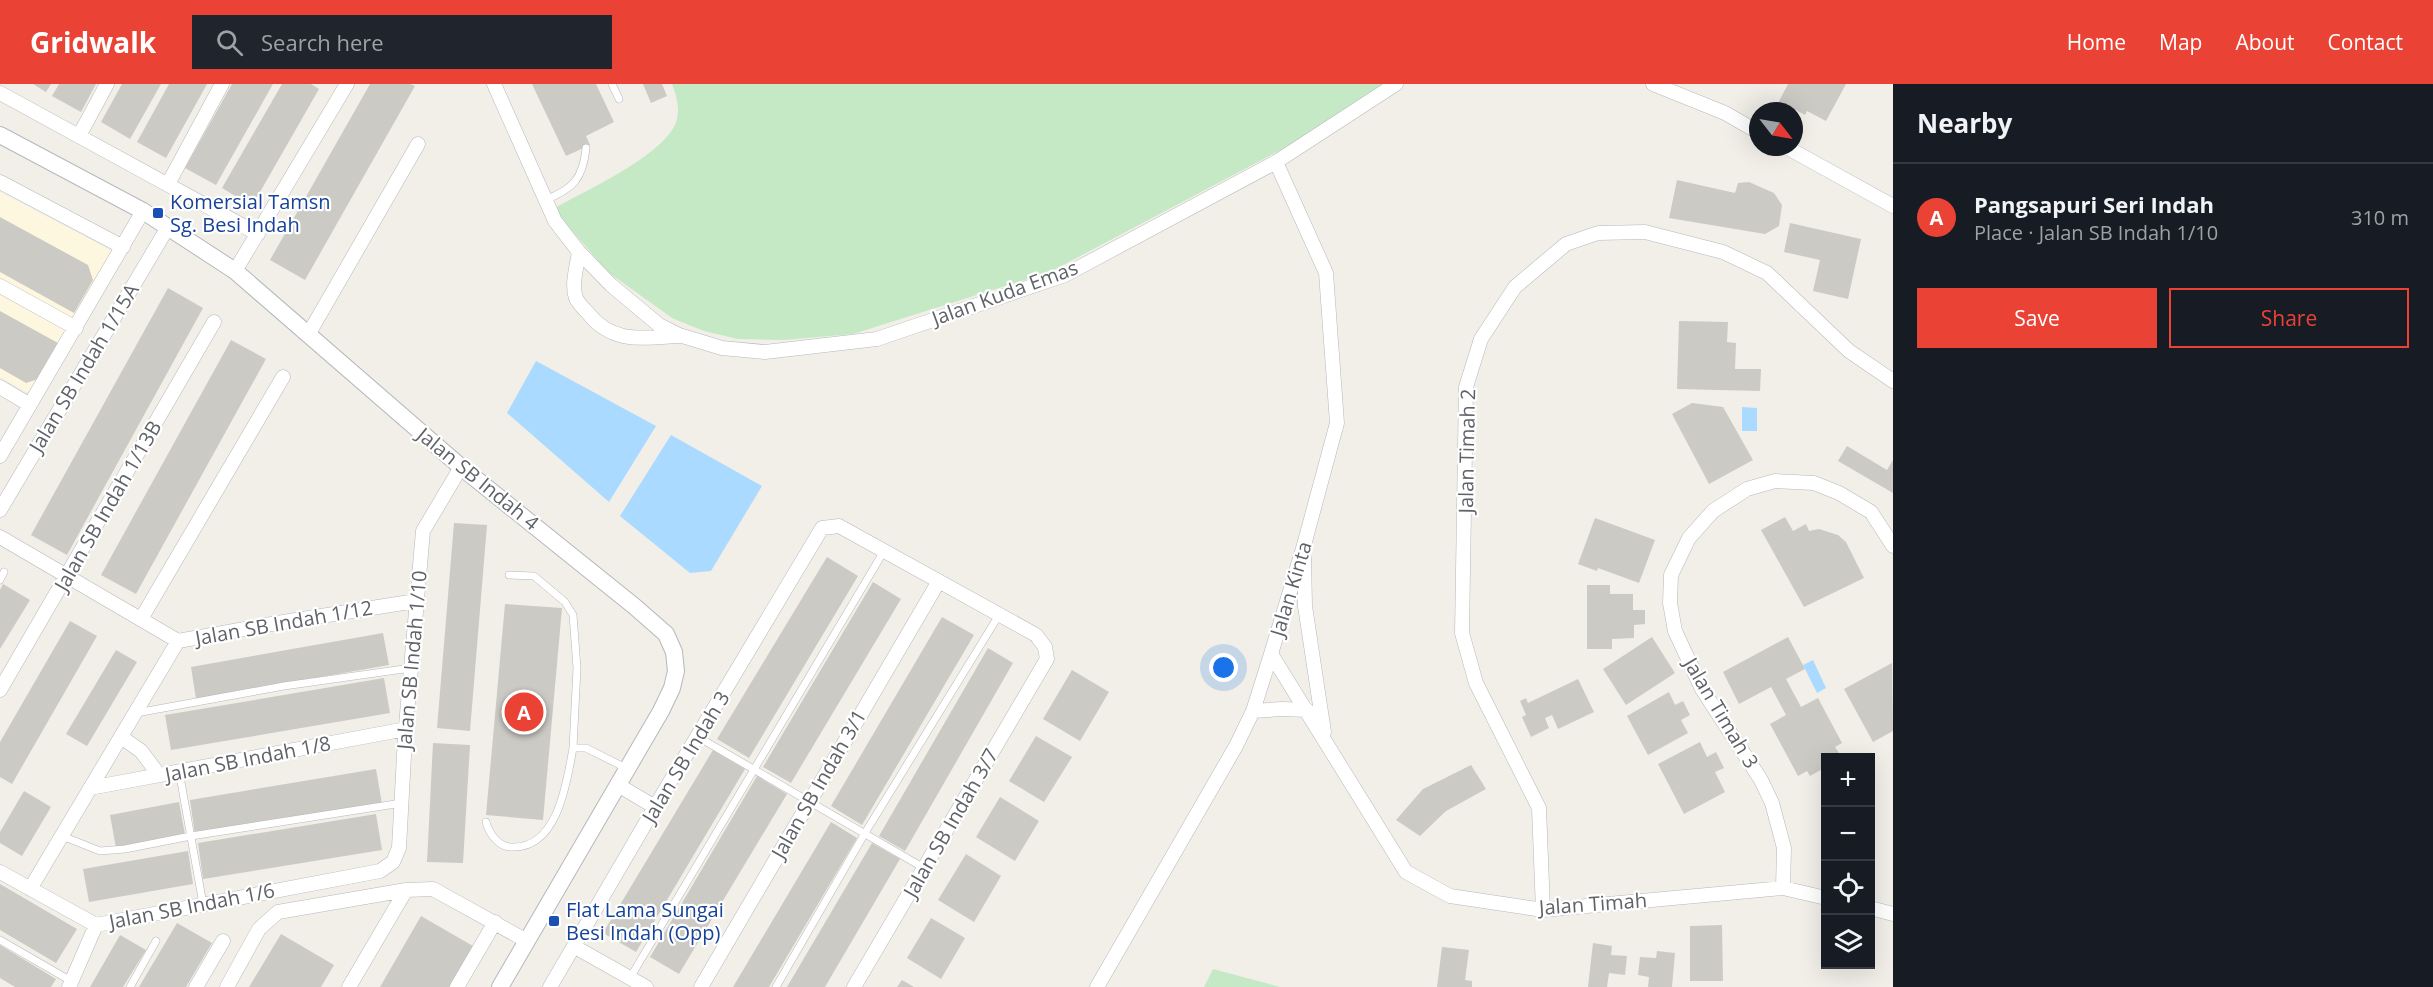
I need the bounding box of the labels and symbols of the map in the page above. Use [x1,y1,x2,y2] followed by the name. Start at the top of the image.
[1749,102,1803,156] north arrow
[170,188,331,238] place label: Komersial Tamsn Sg. Besi Indah
[151,206,165,220] marker: Komersial Tamsn Sg. Besi Indah
[926,254,1082,332] street label: Jalan Kuda Emas
[21,278,145,459] street label: Jalan SB Indah 1/15A
[1452,388,1481,516] street label: Jalan Timah 2
[47,416,167,598] street label: Jalan SB Indah 1/13B
[410,420,545,536] street label: Jalan SB Indah 4
[1263,538,1318,642] street label: Jalan Kinta
[390,569,433,753] street label: Jalan SB Indah 1/10
[191,594,375,652] street label: Jalan SB Indah 1/12
[1677,651,1765,773] street label: Jalan Timah 3
[1209,653,1238,682] your location
[635,686,736,829] street label: Jalan SB Indah 3
[504,690,544,734] pin: A
[764,704,872,865] street label: Jalan SB Indah 3/1
[161,729,333,788] street label: Jalan SB Indah 1/8
[896,743,1004,904] street label: Jalan SB Indah 3/7
[105,876,277,935] street label: Jalan SB Indah 1/6
[1536,886,1648,921] street label: Jalan Timah
[566,896,724,946] place label: Flat Lama Sungai Besi Indah (Opp)
[547,914,561,928] marker: Flat Lama Sungai Besi Indah (Opp)

